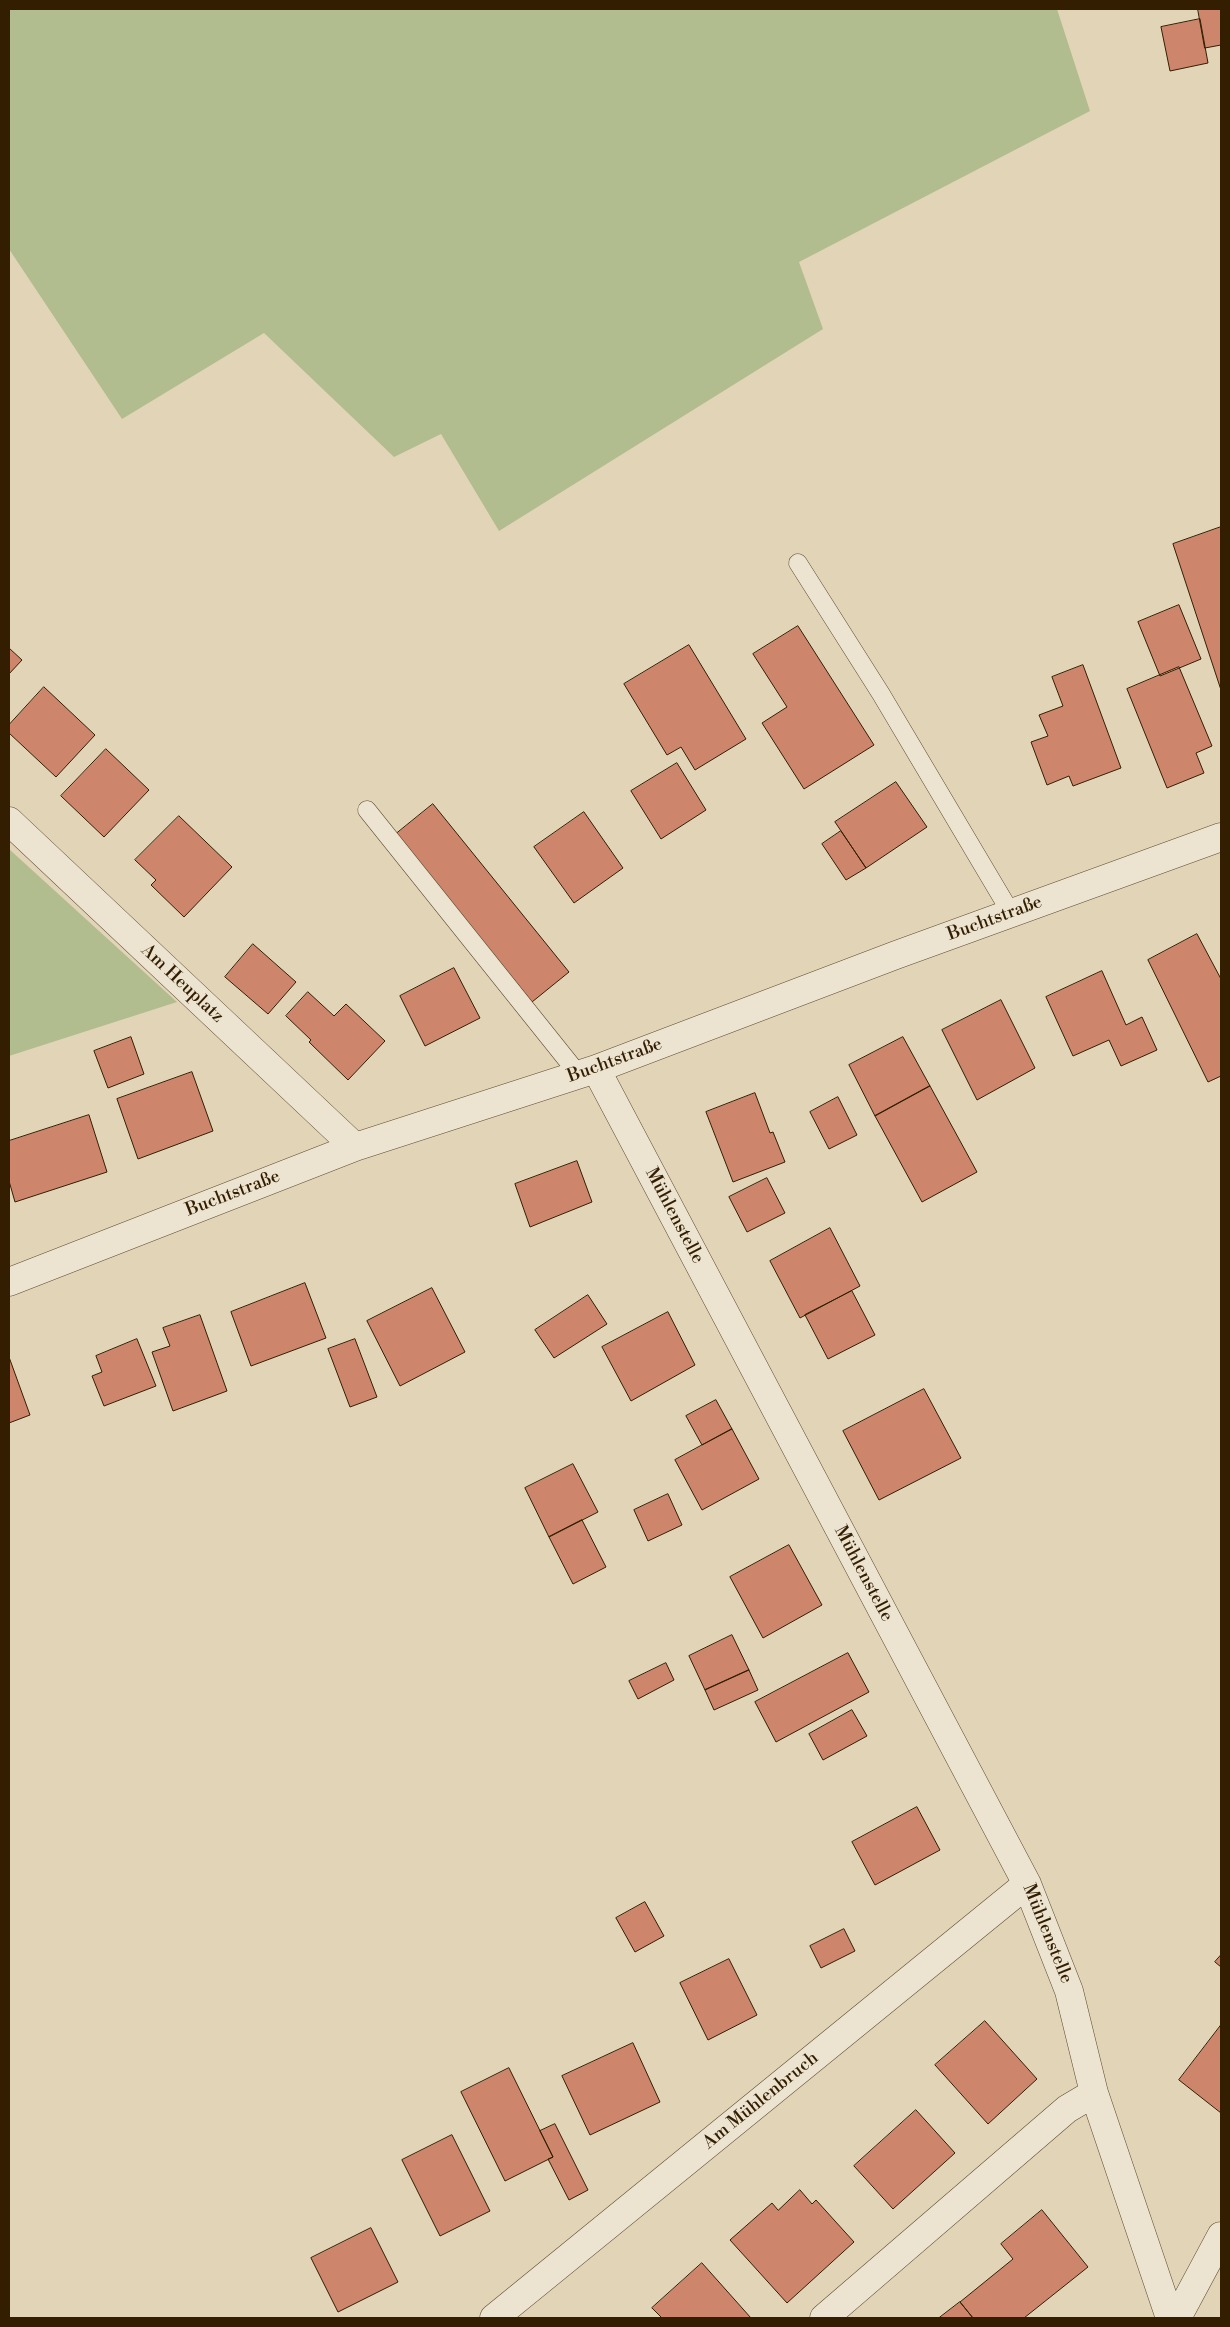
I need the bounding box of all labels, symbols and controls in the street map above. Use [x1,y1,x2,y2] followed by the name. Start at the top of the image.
[945,892,1045,946] street label: Buchtstraße
[136,940,228,1028] street label: Am Heuplatz
[565,1034,665,1088] street label: Buchtstraße
[640,1165,708,1267] street label: Mühlenstelle
[183,1166,283,1222] street label: Buchtstraße
[829,1523,897,1625] street label: Mühlenstelle
[1017,1881,1077,1987] street label: Mühlenstelle
[699,2048,823,2154] street label: Am Mühlenbruch

